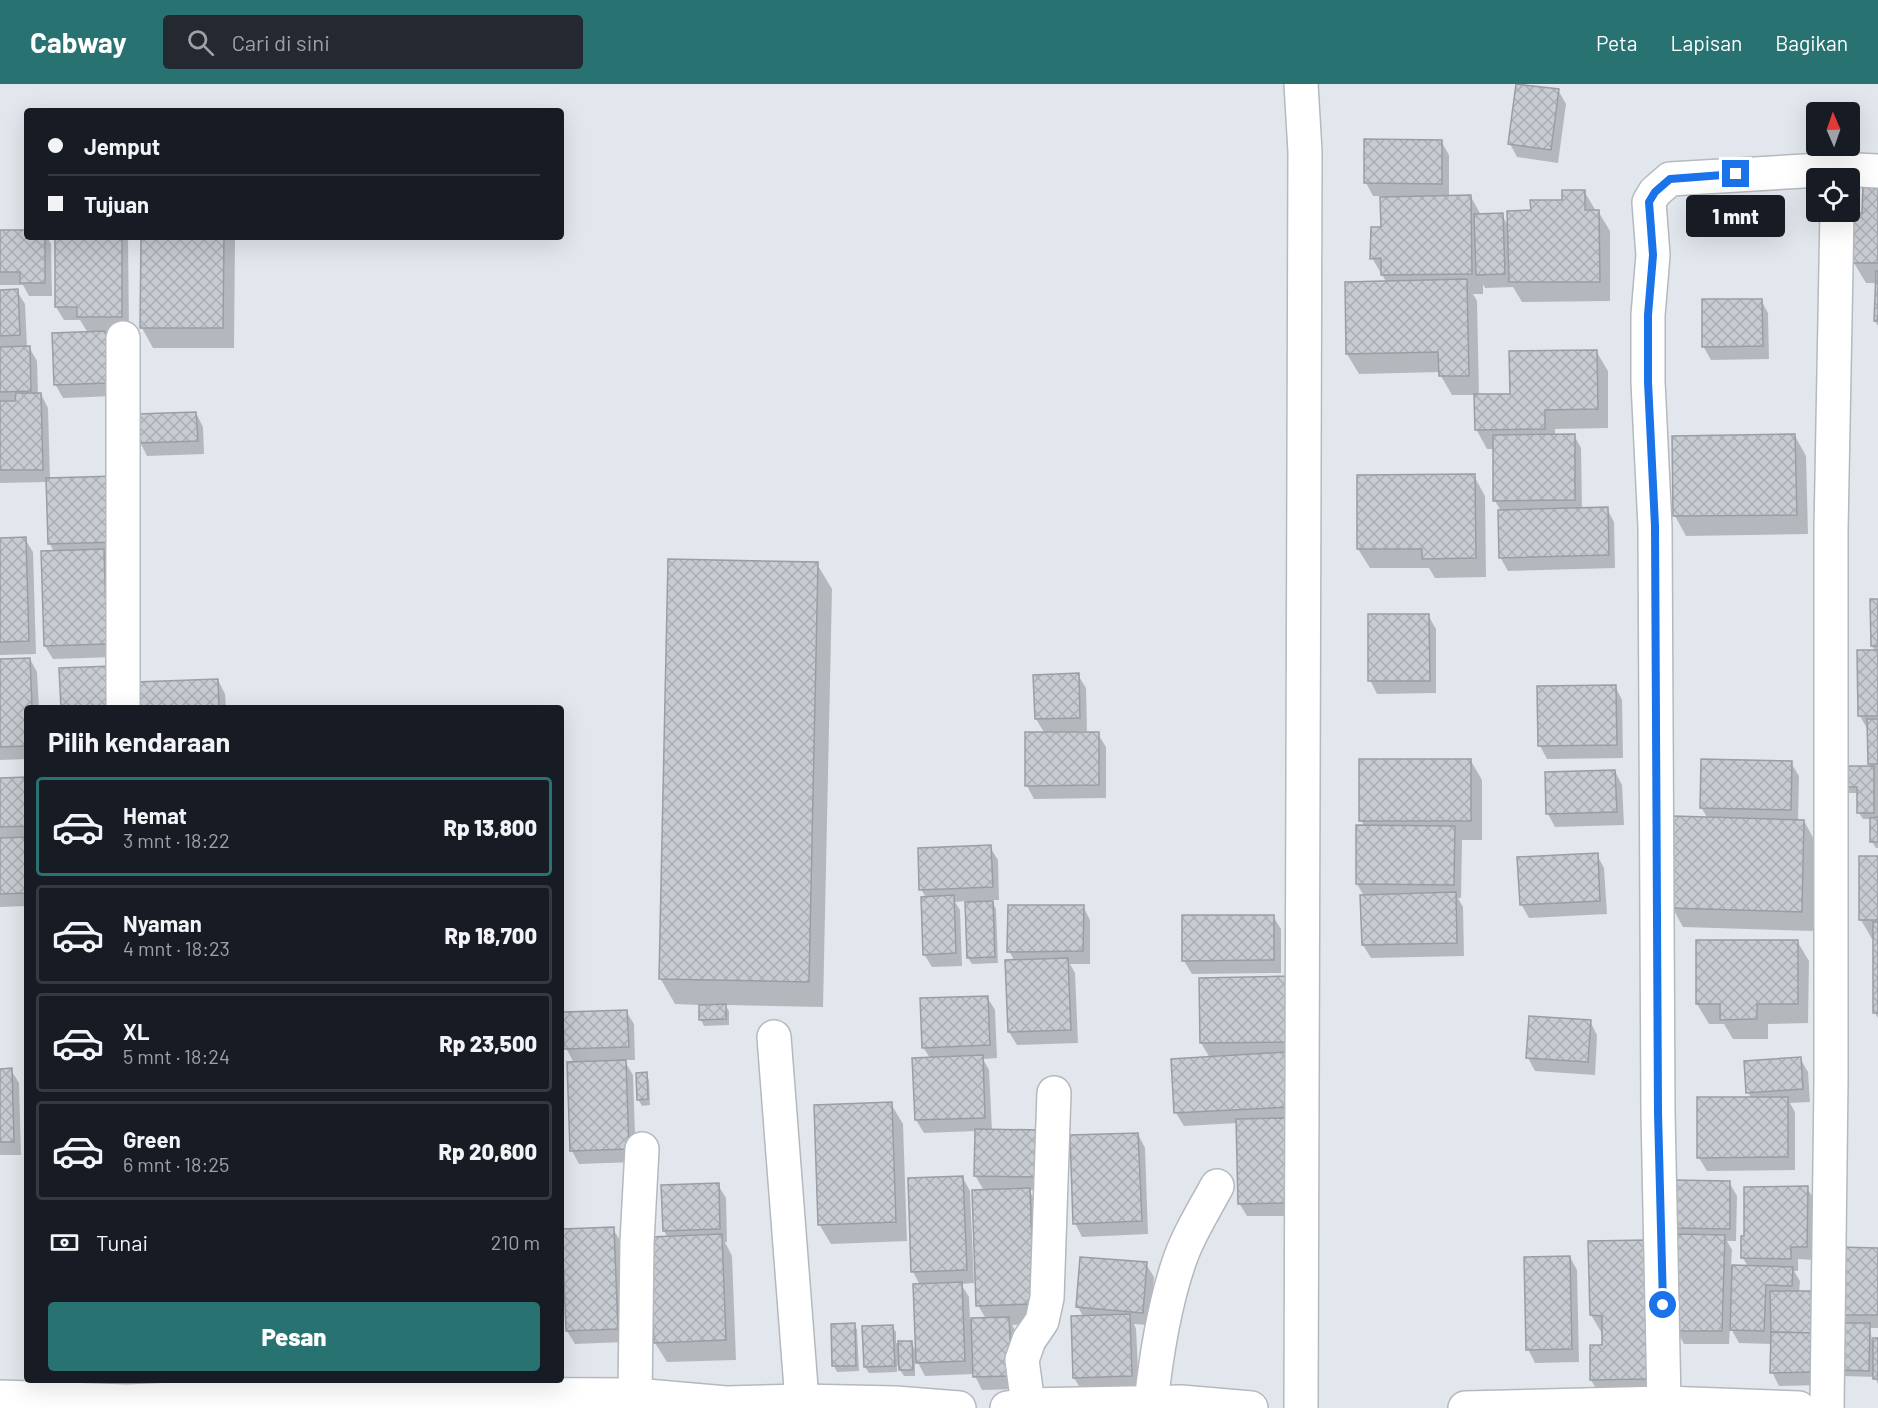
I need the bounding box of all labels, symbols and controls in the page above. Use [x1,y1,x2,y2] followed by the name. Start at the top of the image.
[163,15,583,69] search box
[30,25,127,59] text: Cabway
[184,26,217,59] icon: search
[232,29,330,55] text: Cari di sini
[1596,30,1637,55] text: Peta
[1670,30,1742,55] text: Lapisan
[1775,30,1848,55] text: Bagikan
[1806,102,1860,156] north arrow
[1806,102,1860,222] map controls
[84,133,160,159] text: Jemput
[1722,160,1749,187] route end
[1806,168,1860,222] button: locate
[84,191,149,217] text: Tujuan
[1686,195,1786,237] callout: 1 mnt
[1712,204,1759,228] text: 1 mnt
[48,725,230,757] text: Pilih kendaraan
[51,800,105,854] icon: car
[123,802,187,828] text: Hemat
[444,814,537,840] text: Rp 13,800
[123,828,230,852] text: 3 mnt · 18:22
[51,908,105,962] icon: car
[123,910,202,936] text: Nyaman
[445,922,537,948] text: Rp 18,700
[123,936,230,960] text: 4 mnt · 18:23
[51,1016,105,1070] icon: car
[123,1018,149,1044] text: XL
[439,1030,537,1056] text: Rp 23,500
[123,1044,230,1068] text: 5 mnt · 18:24
[51,1124,105,1178] icon: car
[123,1126,181,1152] text: Green
[438,1138,537,1164] text: Rp 20,600
[123,1152,229,1176] text: 6 mnt · 18:25
[48,1226,81,1259] icon: cash
[96,1229,148,1255] text: Tunai
[491,1230,540,1254] text: 210 m
[1649,1291,1676,1318] route start
[48,1302,540,1371] button: Pesan

